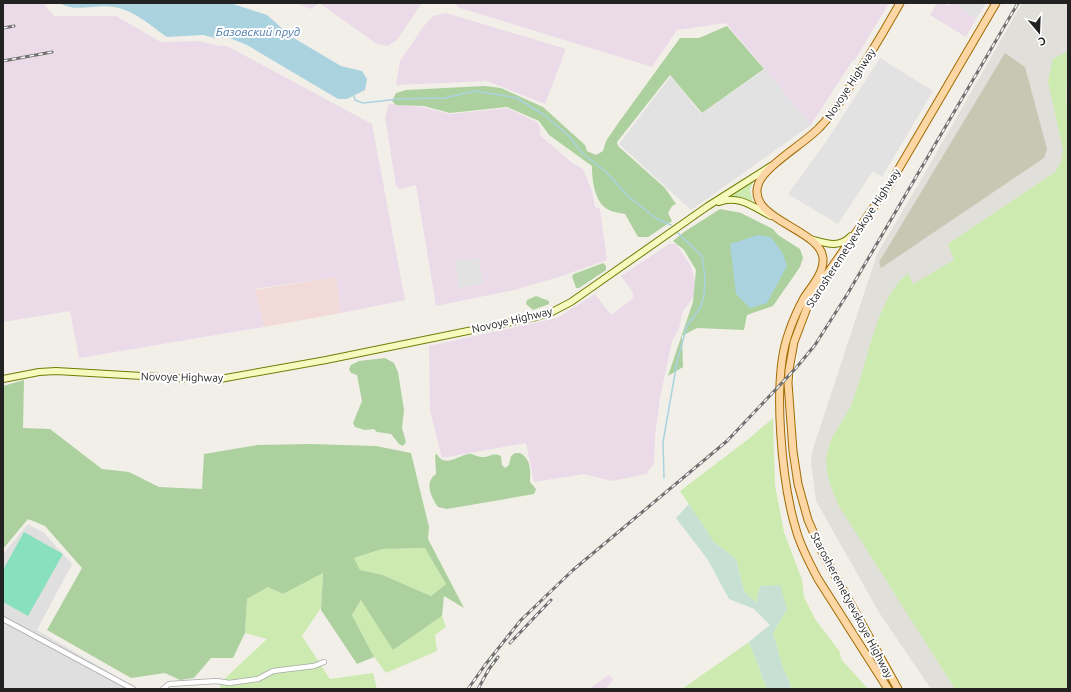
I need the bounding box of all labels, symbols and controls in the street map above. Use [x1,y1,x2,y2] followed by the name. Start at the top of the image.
[1019,12,1059,52] north arrow
[216,25,300,38] water label: Базовский пруд
[1037,35,1048,48] text: С
[823,46,878,122] street label: Novoye Highway
[804,166,903,310] street label: Starosheremetyevskoye Highway
[471,305,554,335] street label: Novoye Highway
[141,370,224,384] street label: Novoye Highway
[808,530,896,680] street label: Starosheremetyevskoye Highway

